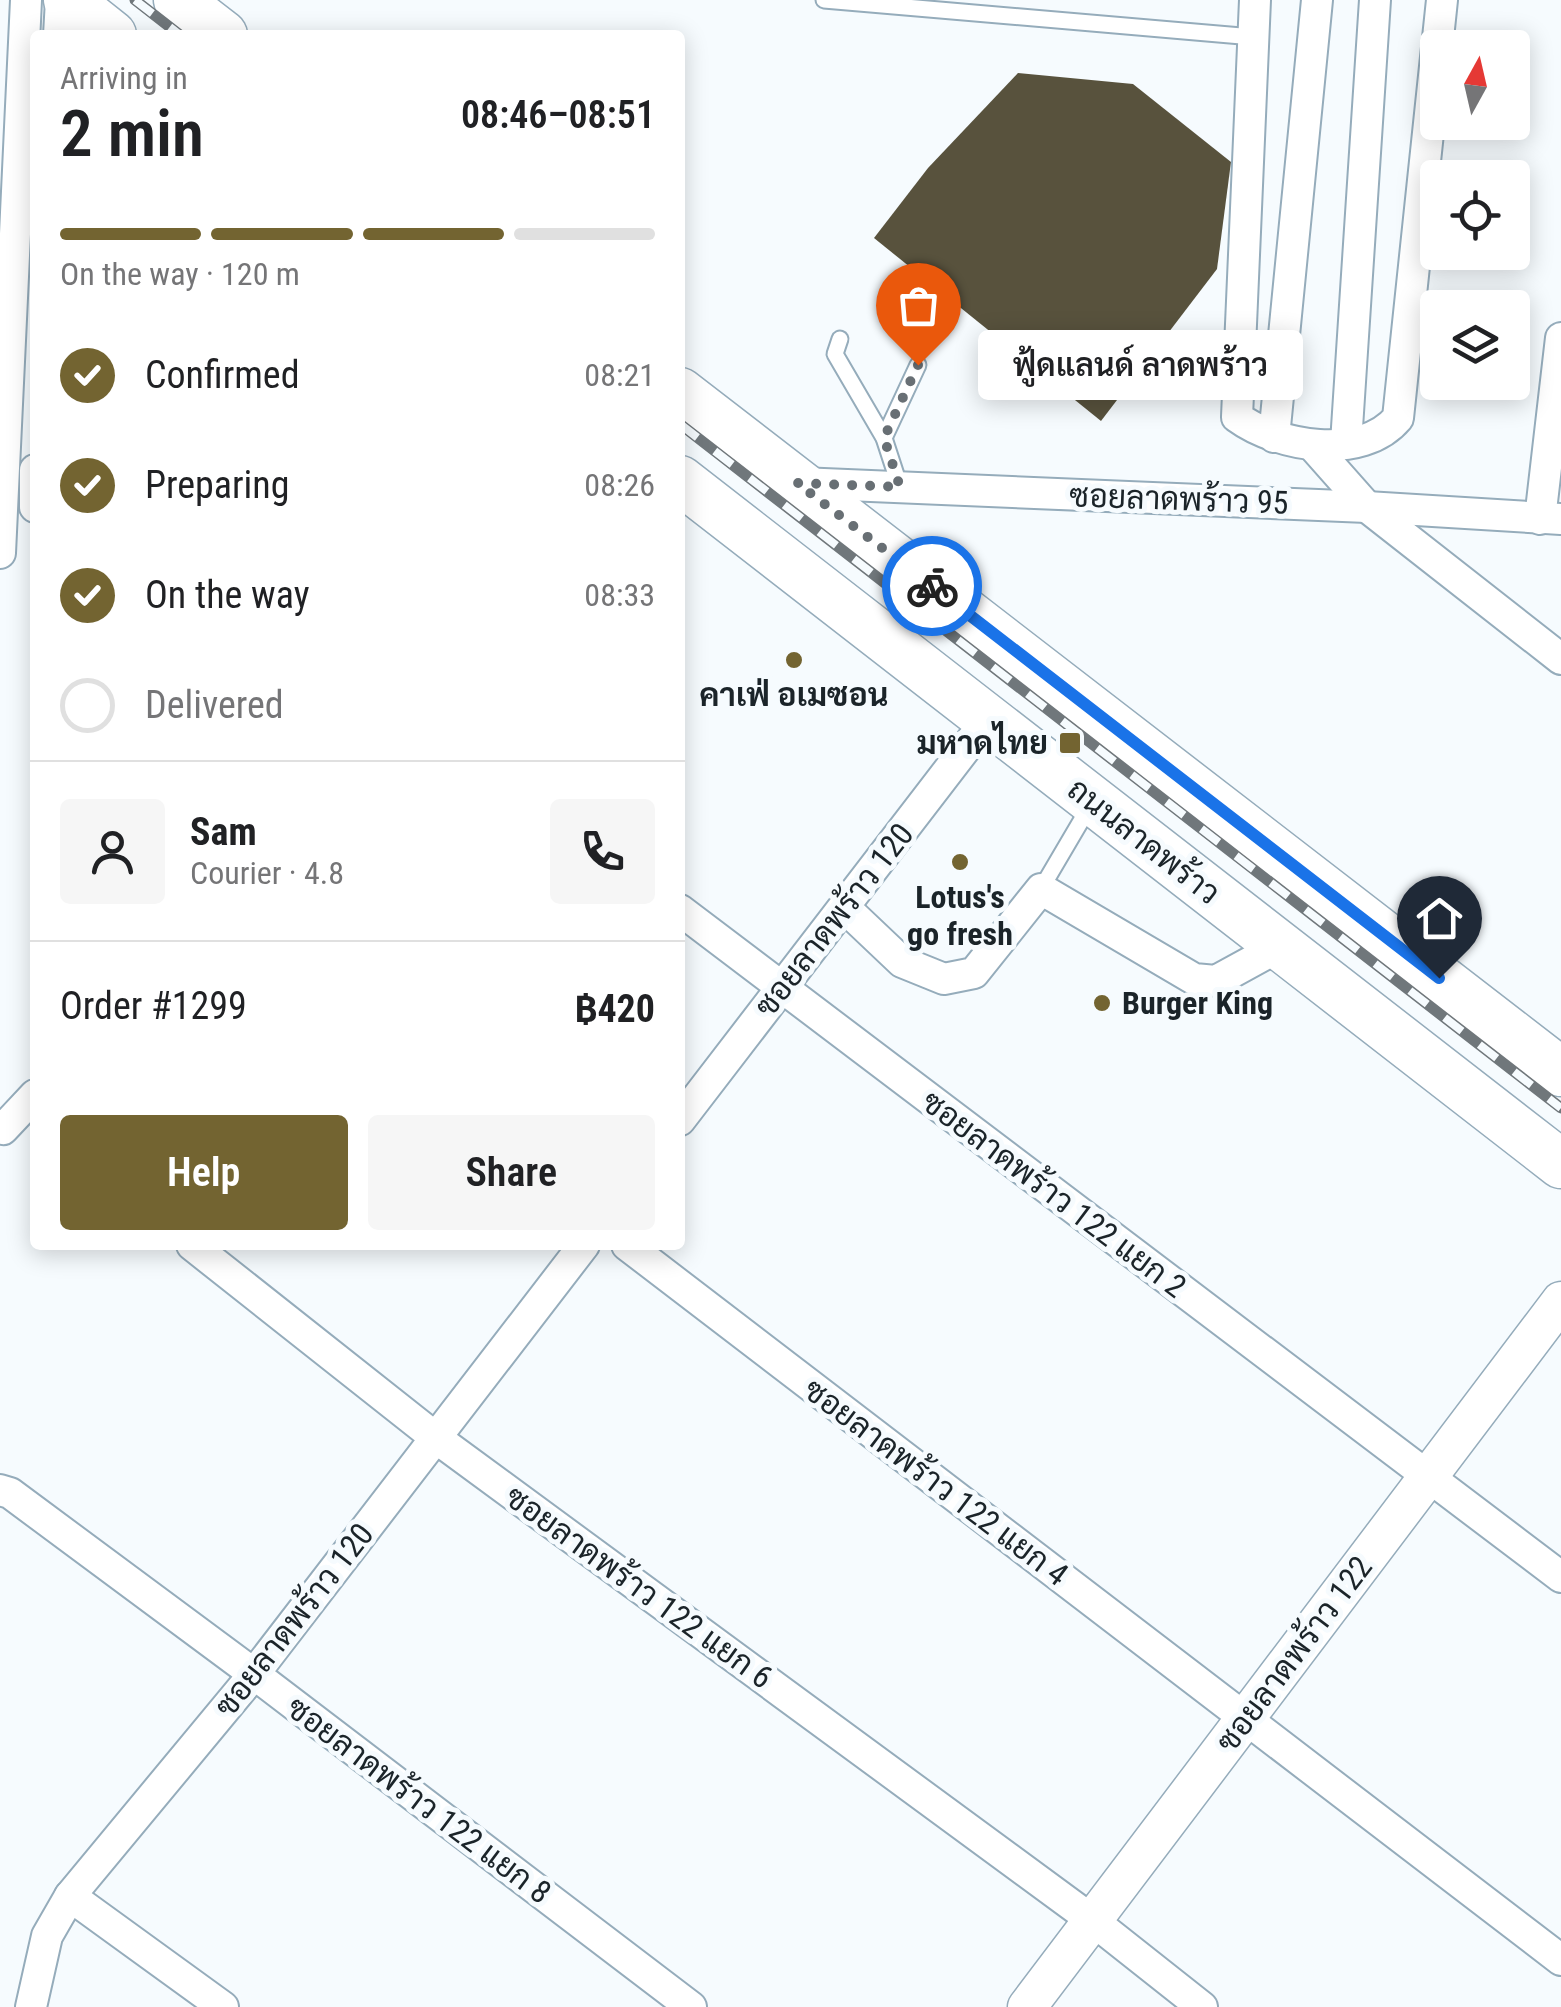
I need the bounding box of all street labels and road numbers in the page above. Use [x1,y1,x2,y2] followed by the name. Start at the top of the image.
[1069,474,1289,522] street label: ซอยลาดพร้าว 95
[1060,768,1229,912] street label: ถนนลาดพร้าว
[745,814,921,1024] street label: ซอยลาดพร้าว 120
[914,1081,1195,1306] street label: ซอยลาดพร้าว 122 แยก 2
[796,1369,1077,1594] street label: ซอยลาดพร้าว 122 แยก 4
[498,1476,781,1697] street label: ซอยลาดพร้าว 122 แยก 6
[205,1514,381,1724] street label: ซอยลาดพร้าว 120
[1207,1548,1380,1759] street label: ซอยลาดพร้าว 122
[279,1687,560,1912] street label: ซอยลาดพร้าว 122 แยก 8

